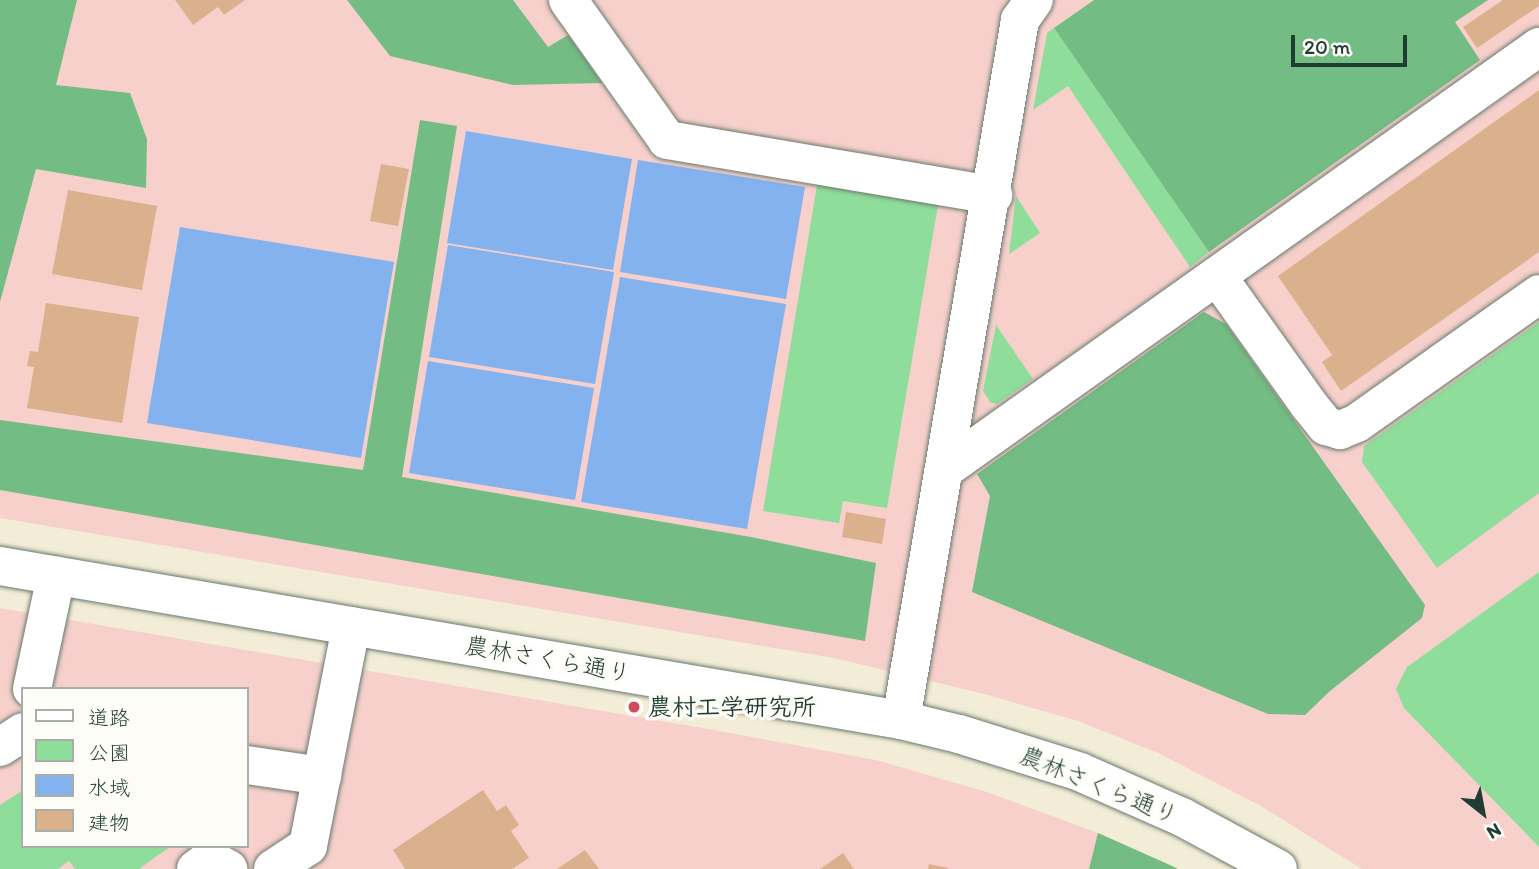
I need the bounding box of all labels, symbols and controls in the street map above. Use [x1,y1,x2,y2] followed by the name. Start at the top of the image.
[1294,21,1410,65] scale bar
[1304,34,1350,59] text: 20 m
[463,630,633,688] street label: 農林さくら通り
[21,687,248,848] legend
[648,693,816,721] place label: 農村工学研究所
[626,699,642,715] marker: 農村工学研究所
[88,705,130,730] text: 道路
[88,740,130,765] text: 公園
[1016,740,1182,830] street label: 農林さくら通り
[88,775,130,800] text: 水域
[1448,778,1518,848] north arrow
[88,810,130,835] text: 建物
[1483,818,1506,845] text: N

